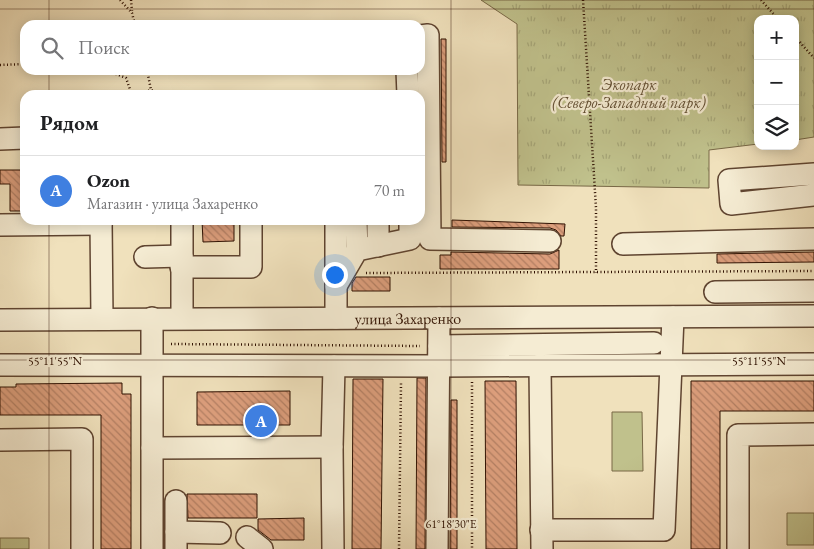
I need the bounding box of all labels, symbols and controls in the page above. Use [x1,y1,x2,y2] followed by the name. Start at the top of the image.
[754,15,799,150] map controls
[754,15,799,60] button: +
[20,20,425,75] search box
[38,34,66,62] icon: search
[78,35,130,60] text: Поиск
[754,60,799,105] button: −
[552,74,706,113] park label: Экопарк (Северо-Западный парк)
[754,105,799,150] button: layers
[40,109,99,136] text: Рядом
[87,168,130,193] text: Ozon
[50,180,62,201] text: A
[374,180,405,201] text: 70 m
[87,193,258,214] text: Магазин · улица Захаренко
[322,262,348,288] your location
[355,308,461,329] street label: улица Захаренко
[28,353,82,369] text: 55°11'55"N
[732,353,786,369] text: 55°11'55"N
[245,402,277,440] pin: A
[425,516,477,532] text: 61°18'30"E

